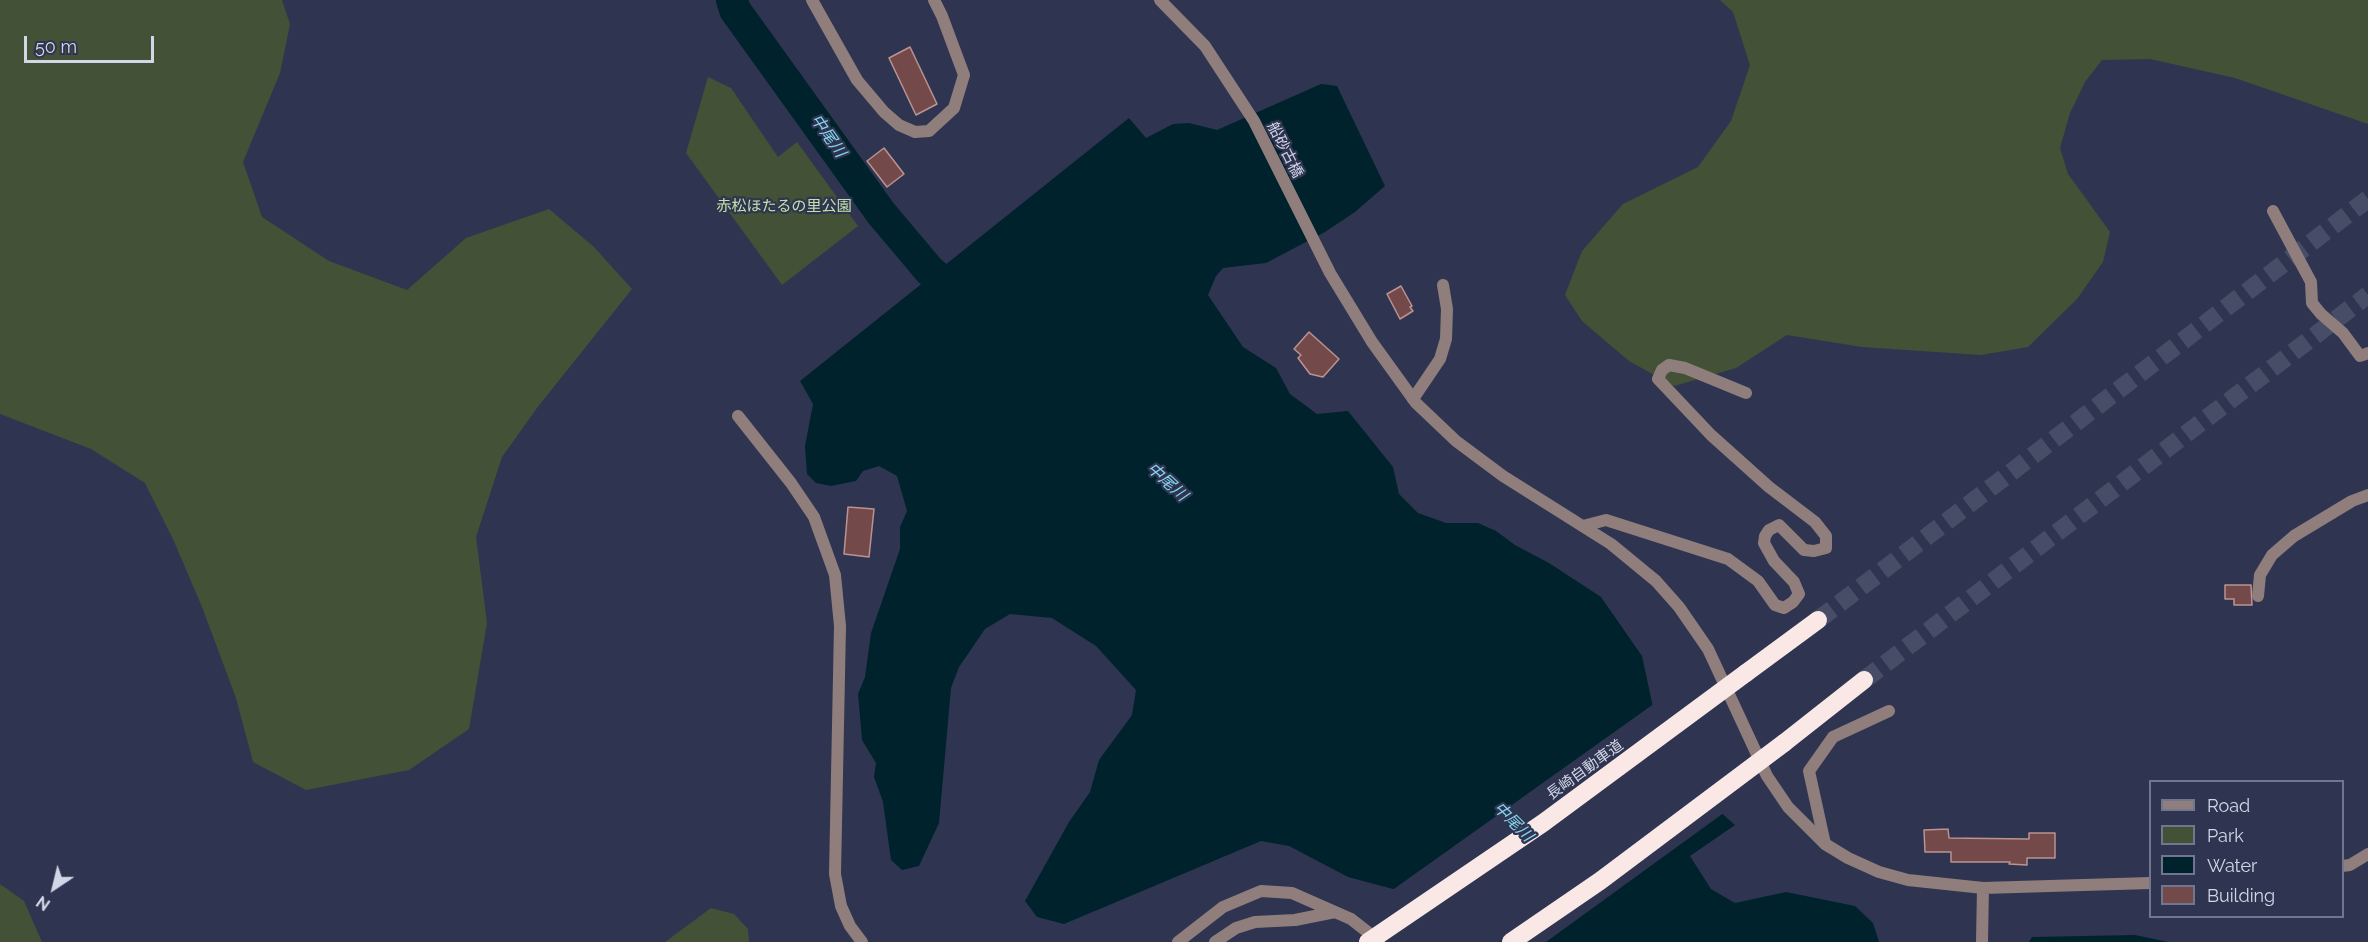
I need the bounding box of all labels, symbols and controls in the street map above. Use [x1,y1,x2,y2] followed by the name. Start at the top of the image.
[27,24,158,62] scale bar
[35,36,77,57] text: 50 m
[806,111,850,161] water label: 中尾川
[1263,119,1307,181] street label: 船砂古橋
[717,197,851,215] park label: 赤松ほたるの里公園
[1143,459,1191,505] water label: 中尾川
[1543,736,1627,804] street label: 長崎自動車道
[2149,780,2344,918] legend
[2207,795,2250,816] text: Road
[1489,798,1537,846] water label: 中尾川
[2207,825,2244,846] text: Park
[2207,855,2257,876] text: Water
[24,858,84,918] north arrow
[2207,885,2275,906] text: Building
[33,892,54,914] text: N

